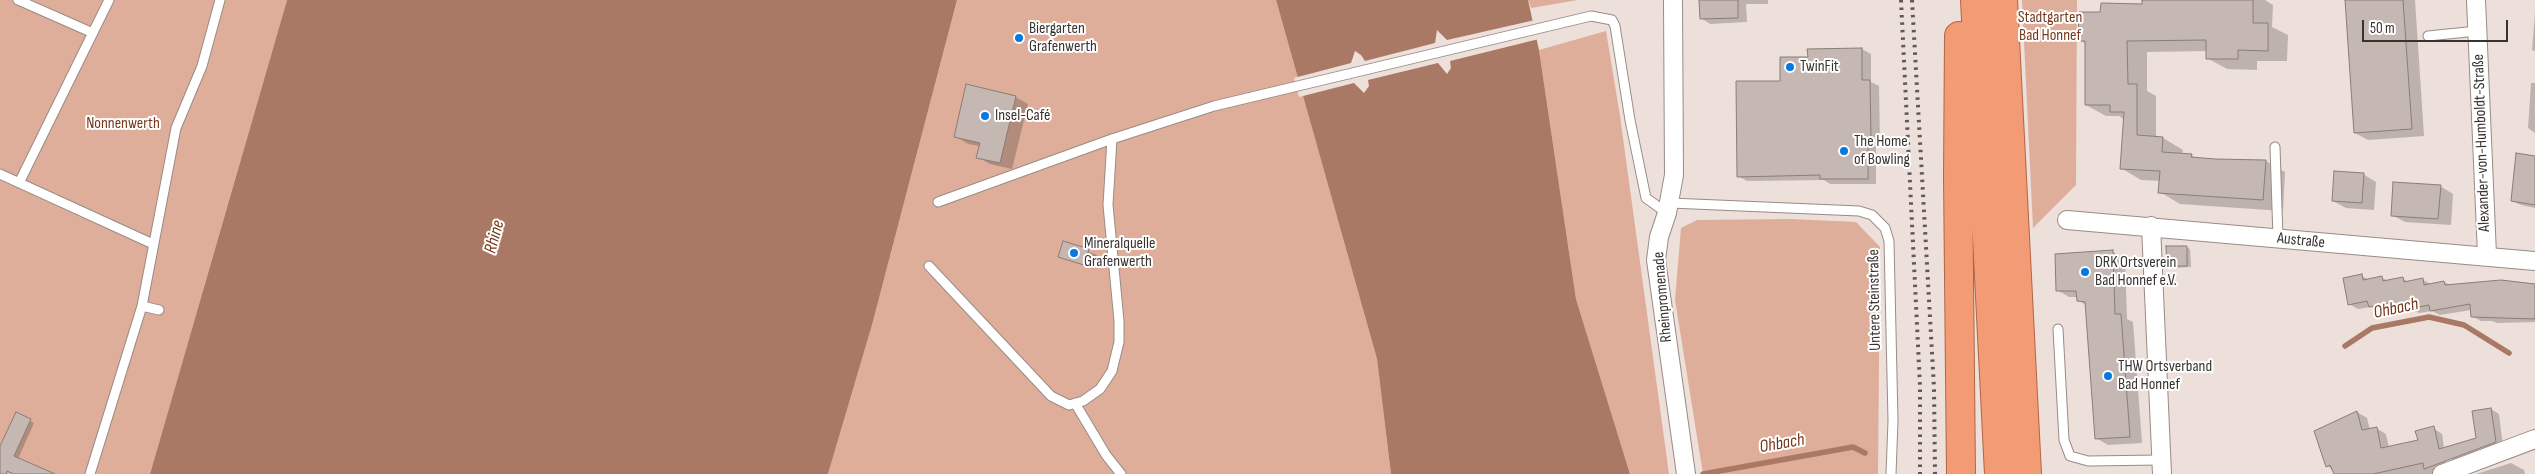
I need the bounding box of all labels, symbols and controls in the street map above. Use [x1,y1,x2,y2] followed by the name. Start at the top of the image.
[2018,8,2082,46] park label: Stadtgarten Bad Honnef
[2365,10,2511,42] scale bar
[1029,19,1097,57] place label: Biergarten Grafenwerth
[2370,19,2395,38] text: 50 m
[1013,32,1025,44] marker: Biergarten Grafenwerth
[2469,54,2495,232] street label: Alexander-von-Humboldt-Straße
[1800,57,1839,77] place label: TwinFit
[1784,61,1796,73] marker: TwinFit
[995,106,1050,126] place label: Insel-Café
[979,110,991,122] marker: Insel-Café
[86,114,160,134] park label: Nonnenwerth
[1854,132,1910,170] place label: The Home of Bowling
[1838,145,1850,157] marker: The Home of Bowling
[480,218,510,256] water label: Rhine
[2276,229,2326,253] street label: Austraße
[1084,234,1155,272] place label: Mineralquelle Grafenwerth
[1068,247,1080,259] marker: Mineralquelle Grafenwerth
[1865,249,1885,351] street label: Untere Steinstraße
[1649,251,1677,343] street label: Rheinpromenade
[2095,253,2177,291] place label: DRK Ortsverein Bad Honnef e.V.
[2079,266,2091,278] marker: DRK Ortsverein Bad Honnef e.V.
[2372,294,2420,324] water label: Ohbach
[2118,357,2212,395] place label: THW Ortsverband Bad Honnef
[2102,370,2114,382] marker: THW Ortsverband Bad Honnef
[1758,429,1806,459] water label: Ohbach

